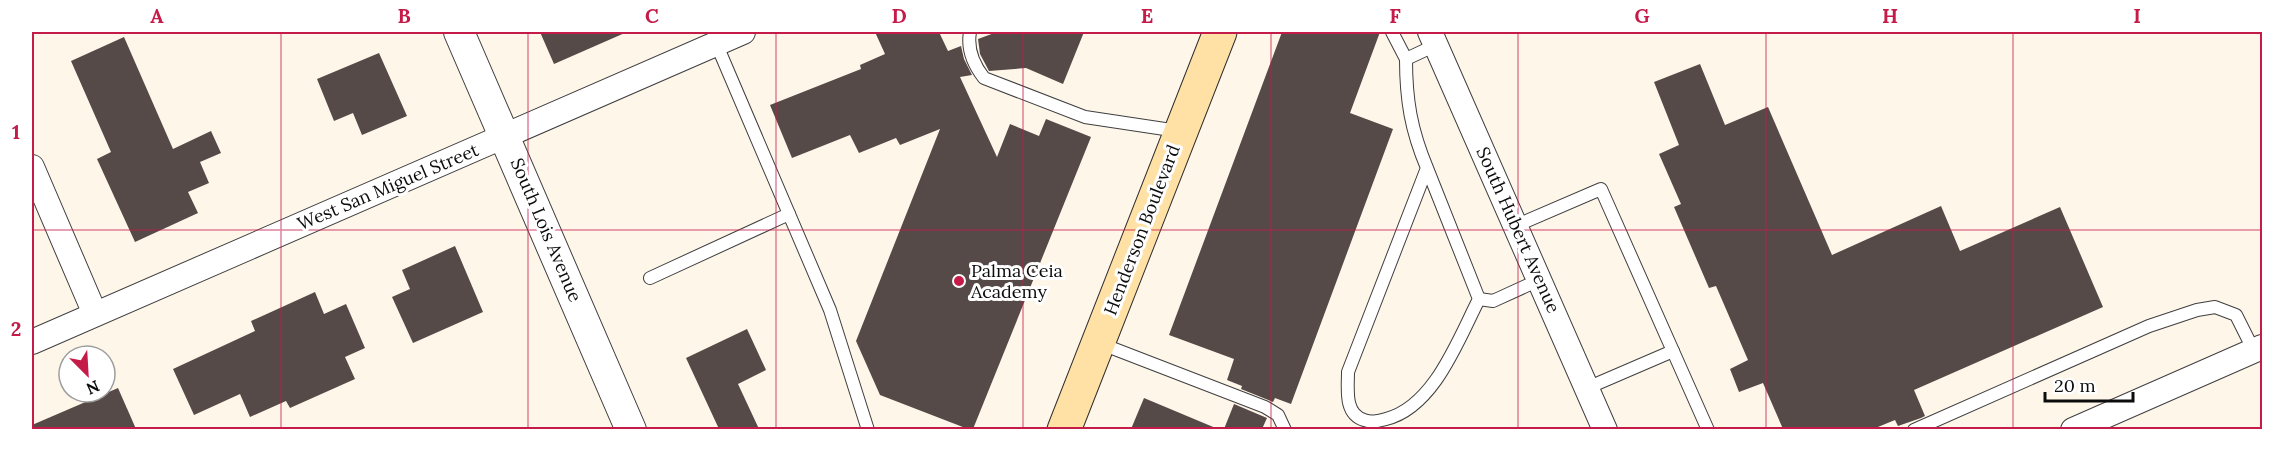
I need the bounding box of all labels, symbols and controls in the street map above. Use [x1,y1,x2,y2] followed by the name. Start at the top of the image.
[150,3,164,28] text: A
[397,3,411,28] text: B
[645,3,659,28] text: C
[891,3,907,28] text: D
[1141,3,1153,28] text: E
[1389,3,1401,28] text: F
[1634,3,1650,28] text: G
[1882,3,1898,28] text: H
[2133,3,2141,28] text: I
[12,119,20,144] text: 1
[294,138,482,235] street label: West San Miguel Street
[1098,141,1185,318] street label: Henderson Boulevard
[1471,143,1566,317] street label: South Hubert Avenue
[506,154,587,305] street label: South Lois Avenue
[970,259,1063,303] place label: Palma Ceia Academy
[952,274,966,288] marker: Palma Ceia Academy
[11,316,21,341] text: 2
[57,344,117,404] north arrow
[2045,365,2134,403] scale bar
[2054,374,2096,397] text: 20 m
[83,376,103,399] text: N

